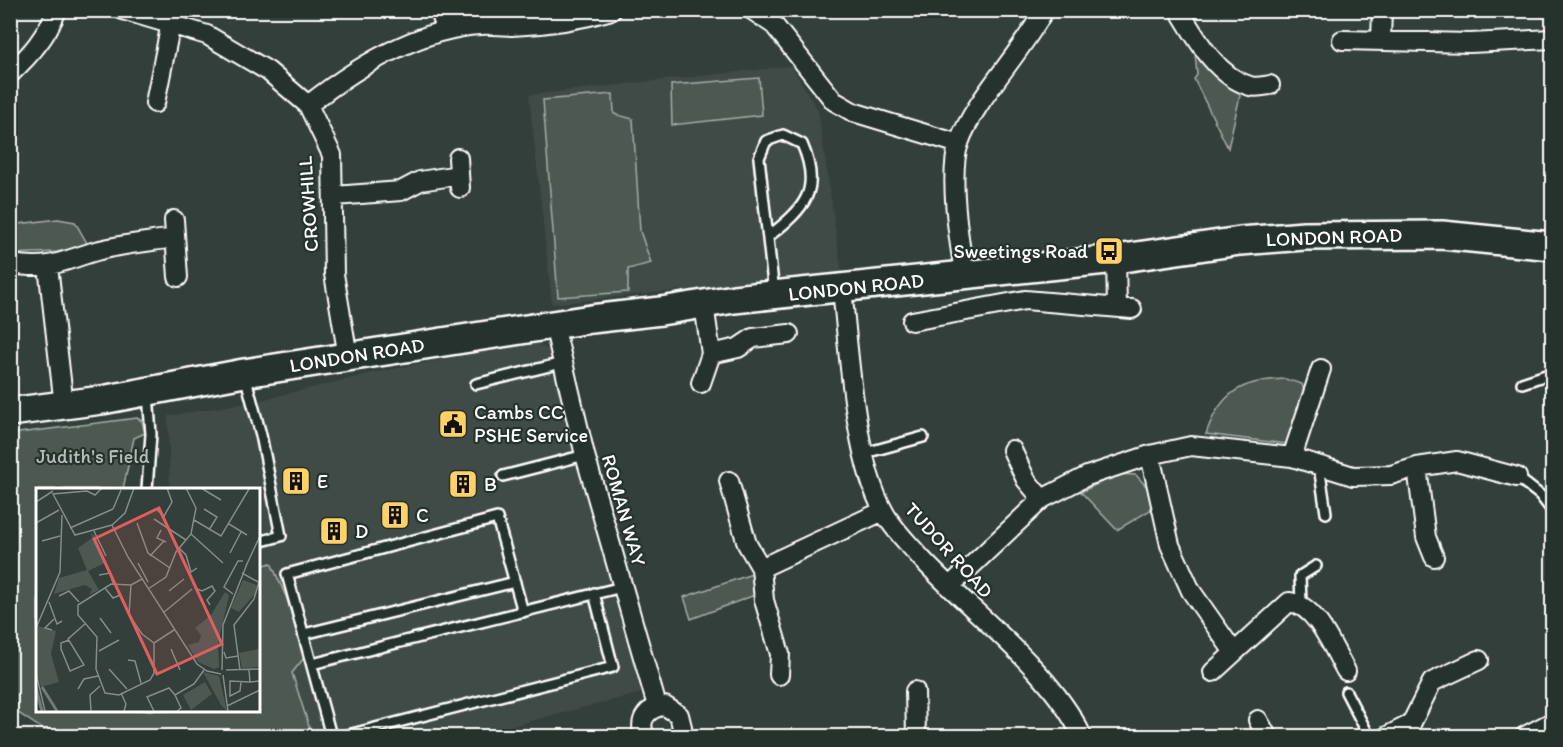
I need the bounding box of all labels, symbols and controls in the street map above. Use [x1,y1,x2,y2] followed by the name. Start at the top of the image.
[293,155,323,253] street label: CROWHILL
[1265,223,1403,251] street label: LONDON ROAD
[1093,235,1125,267] bus stop icon: Sweetings Road
[954,239,1088,263] place label: Sweetings Road
[787,268,925,306] street label: LONDON ROAD
[288,332,426,378] street label: LONDON ROAD
[474,400,588,447] place label: Cambs CC PSHE Service
[437,408,469,440] public building icon: Cambs CC PSHE Service
[36,444,150,468] park label: Judith's Field
[597,452,652,569] street label: ROMAN WAY
[280,465,312,497] building icon: E
[447,468,479,500] building icon: B
[317,469,328,493] place label: E
[484,472,497,496] place label: B
[36,488,260,711] inset map
[900,497,998,603] street label: TUDOR ROAD
[379,499,411,531] building icon: C
[416,503,429,527] place label: C
[318,515,350,547] building icon: D
[355,519,368,543] place label: D

